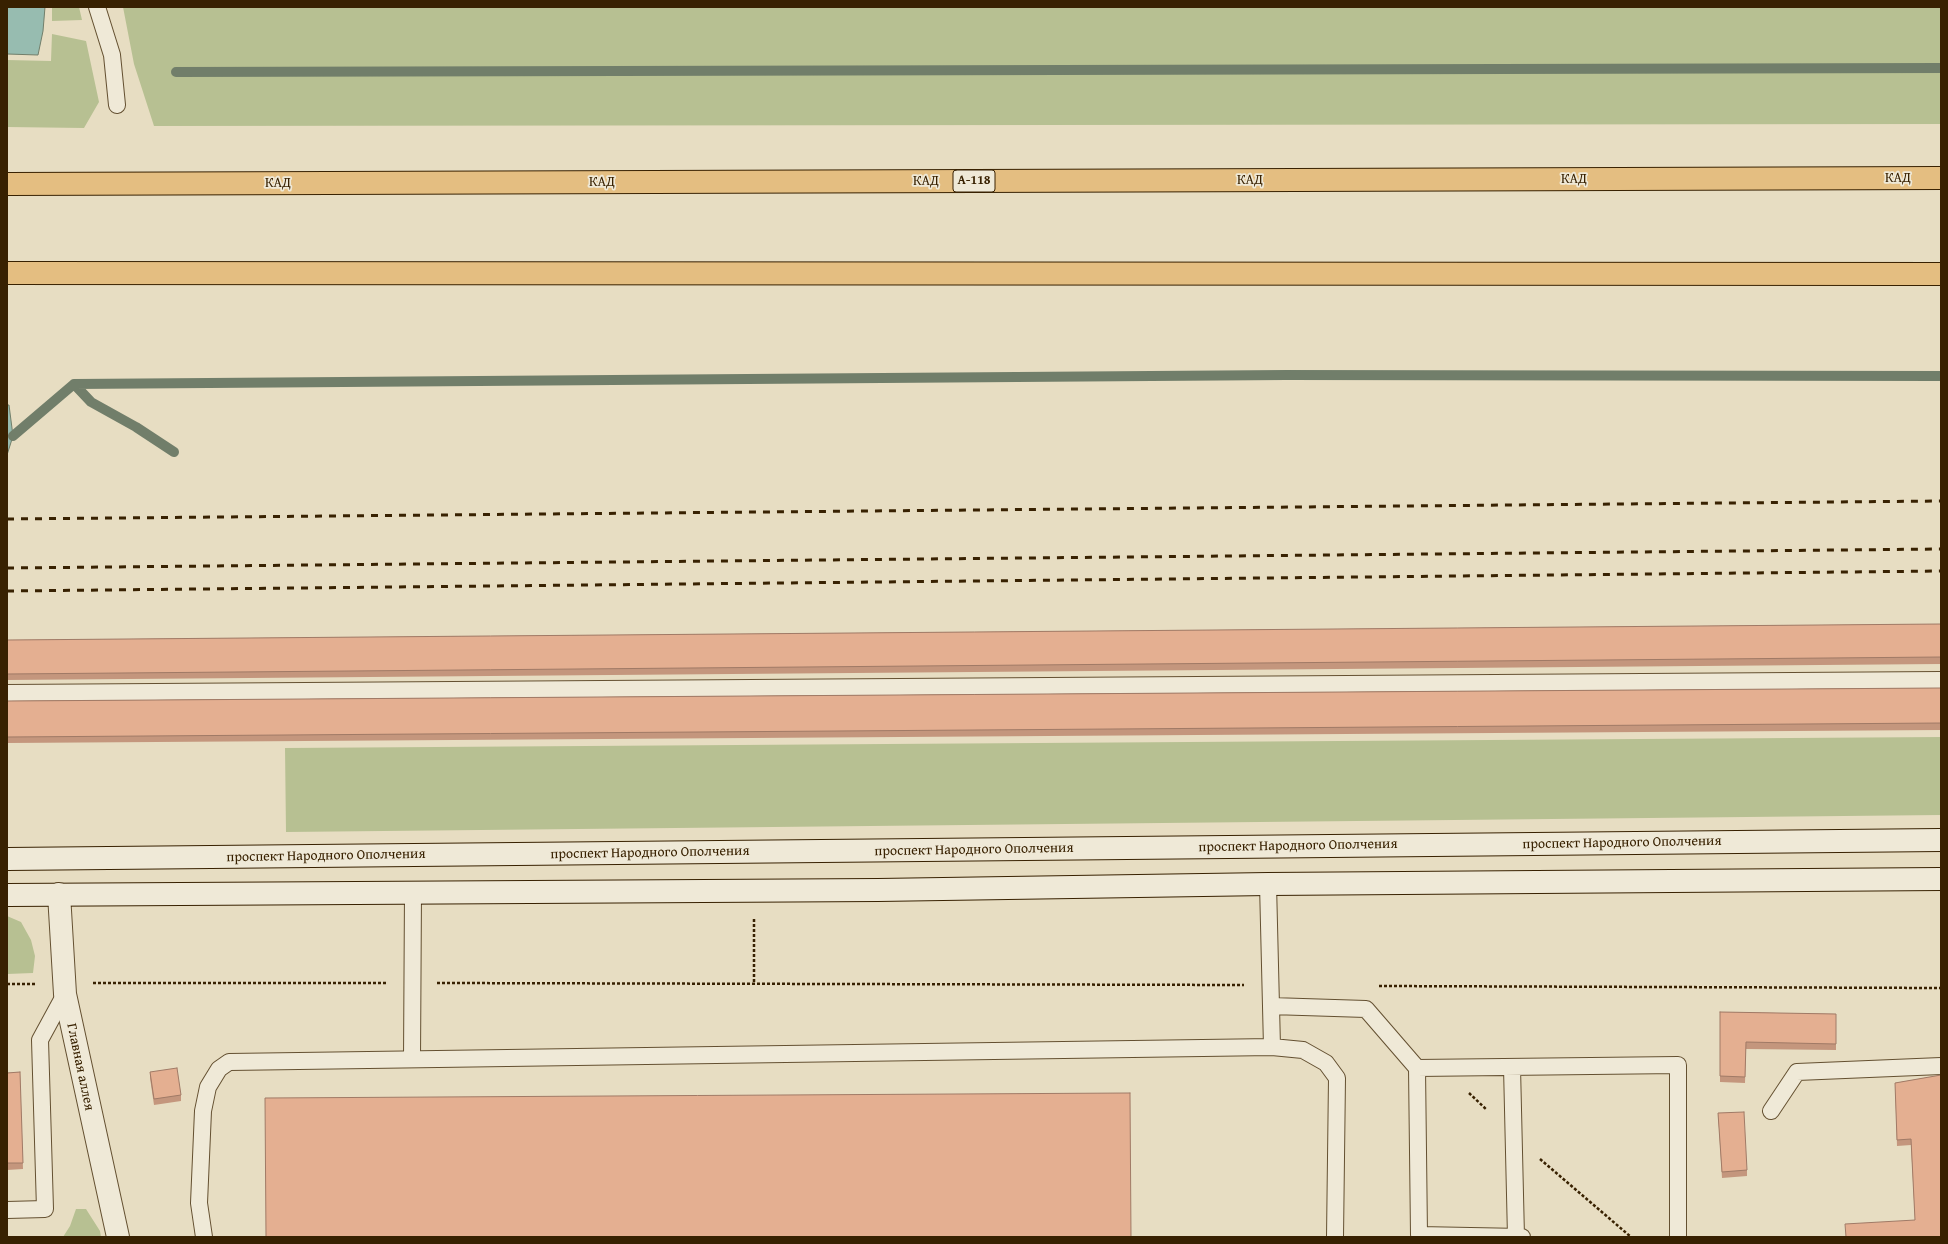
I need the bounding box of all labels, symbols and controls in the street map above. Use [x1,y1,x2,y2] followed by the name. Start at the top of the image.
[953,170,995,192] road number: А-118
[1885,170,1911,186] street label: КАД
[1561,171,1587,187] street label: КАД
[1237,172,1263,188] street label: КАД
[913,173,939,189] street label: КАД
[589,174,615,190] street label: КАД
[265,175,291,191] street label: КАД
[1522,833,1722,853] street label: проспект Народного Ополчения
[1198,836,1398,856] street label: проспект Народного Ополчения
[874,840,1074,860] street label: проспект Народного Ополчения
[550,843,750,863] street label: проспект Народного Ополчения
[226,846,426,866] street label: проспект Народного Ополчения
[63,1022,97,1112] street label: Главная аллея

